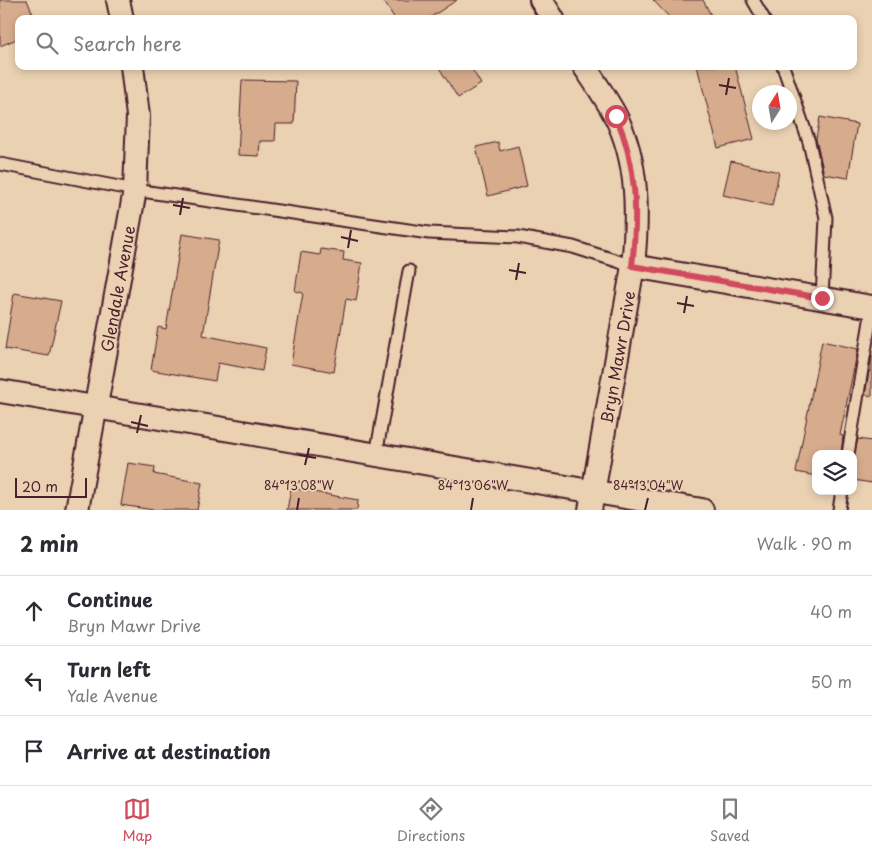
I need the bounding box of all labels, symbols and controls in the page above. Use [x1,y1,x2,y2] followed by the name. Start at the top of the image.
[15,15,857,70] search box
[33,29,61,57] icon: search
[73,29,182,57] text: Search here
[752,85,797,130] north arrow
[605,105,628,128] route start
[94,224,140,354] street label: Glendale Avenue
[811,287,834,310] route end
[594,289,640,425] street label: Bryn Mawr Drive
[812,450,857,495] map controls
[812,450,857,495] button: layers
[15,475,88,498] scale bar
[22,476,58,497] text: 20 m
[264,476,335,494] text: 84°13'08"W
[438,476,509,494] text: 84°13'06"W
[613,476,684,494] text: 84°13'04"W
[20,527,79,559] text: 2 min
[757,531,852,555] text: Walk · 90 m
[67,585,153,613] text: Continue
[20,597,48,625] icon: ahead
[810,599,852,623] text: 40 m
[67,613,201,637] text: Bryn Mawr Drive
[67,655,151,683] text: Turn left
[20,667,48,695] icon: left
[811,669,852,693] text: 50 m
[67,683,158,707] text: Yale Avenue
[20,737,48,765] icon: arrive
[67,737,271,765] text: Arrive at destination
[122,795,152,846] tab: Map
[397,795,465,846] tab: Directions
[710,795,750,846] tab: Saved

